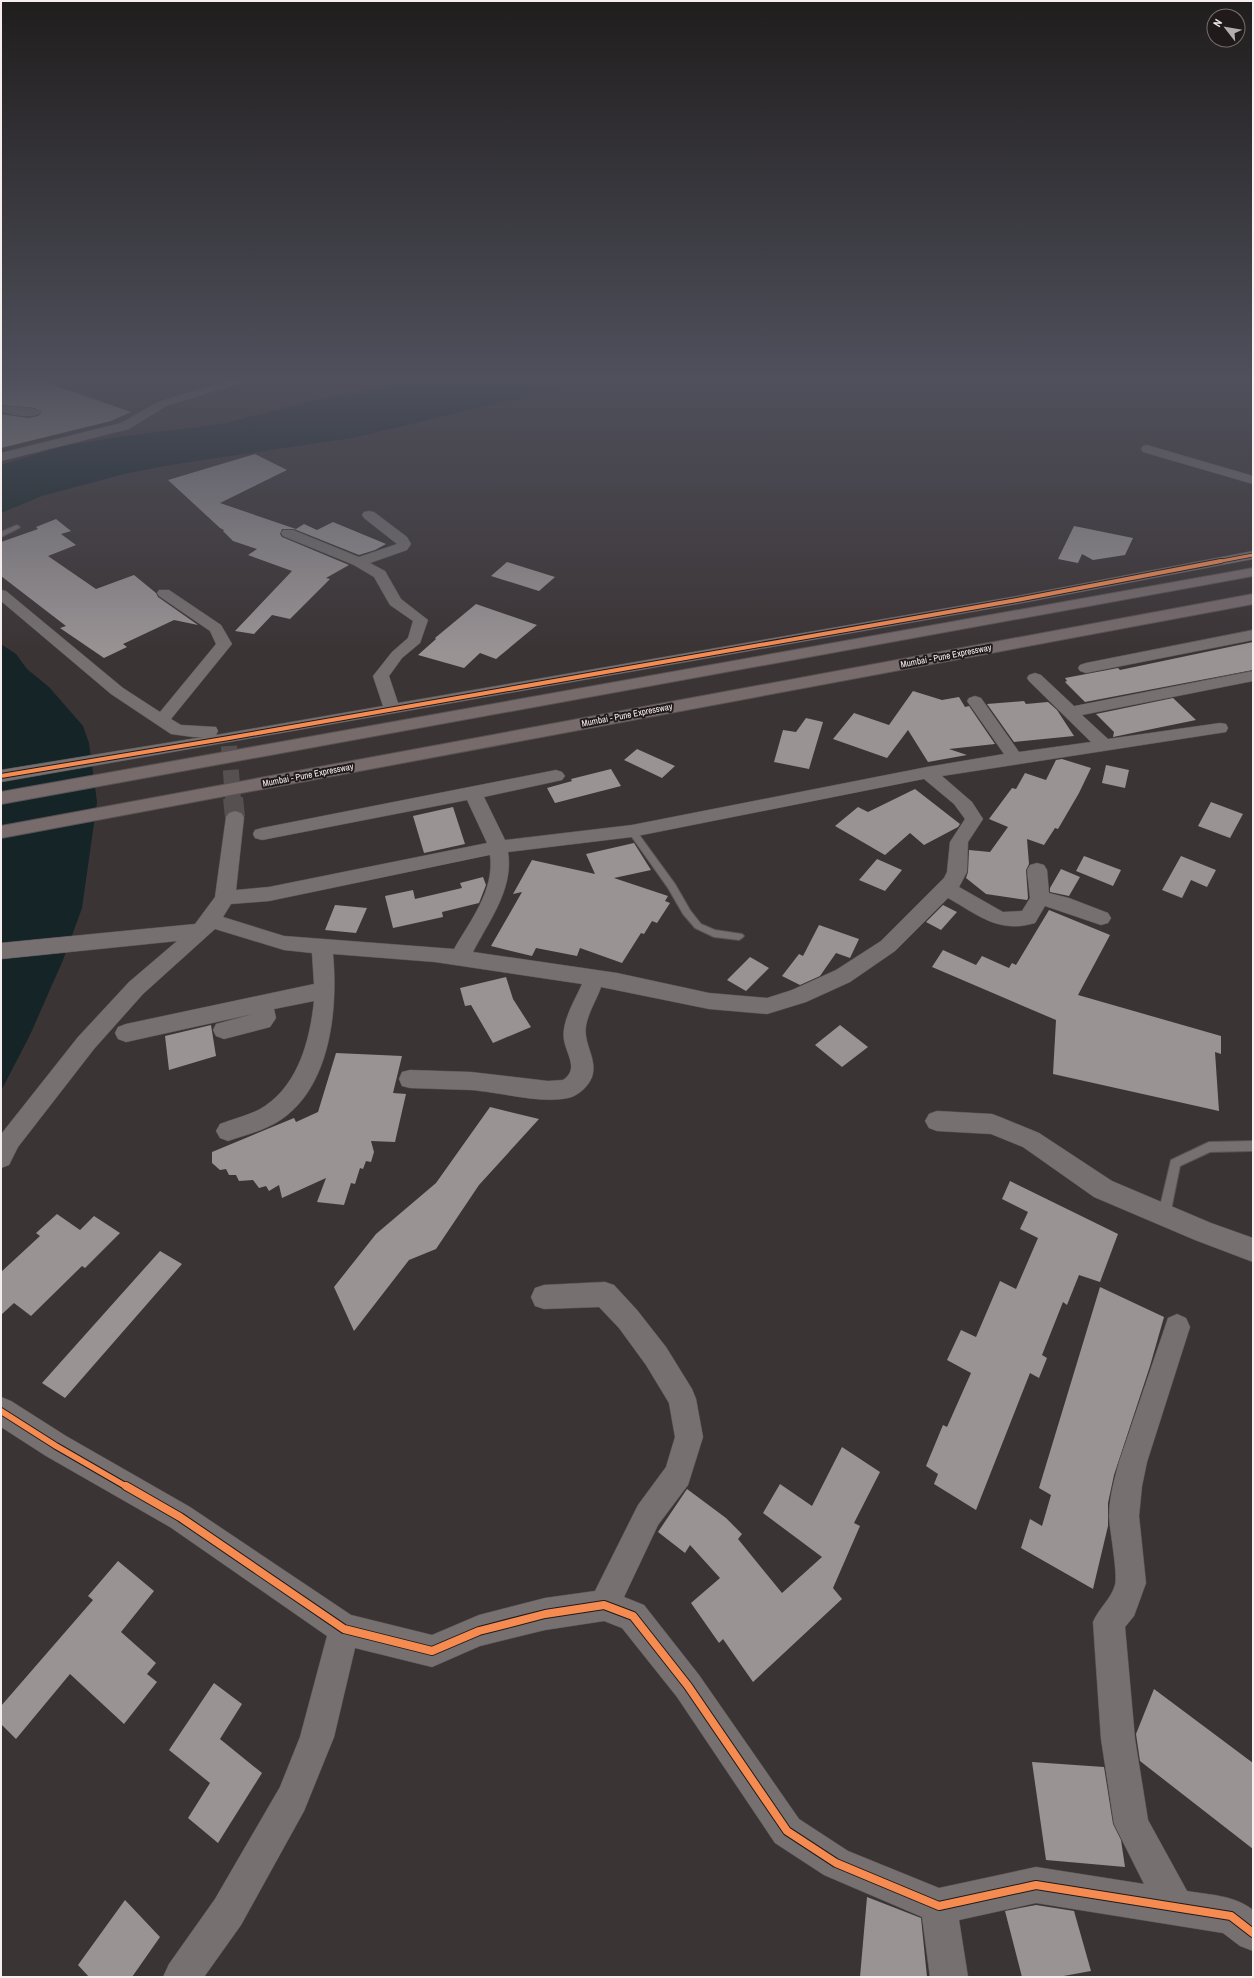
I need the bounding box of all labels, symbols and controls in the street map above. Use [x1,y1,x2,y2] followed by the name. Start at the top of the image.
[1206,8,1246,48] north arrow
[1210,16,1225,29] text: N
[900,641,993,671] street label: Mumbai - Pune Expressway
[581,700,674,730] street label: Mumbai - Pune Expressway
[262,760,355,790] street label: Mumbai - Pune Expressway

